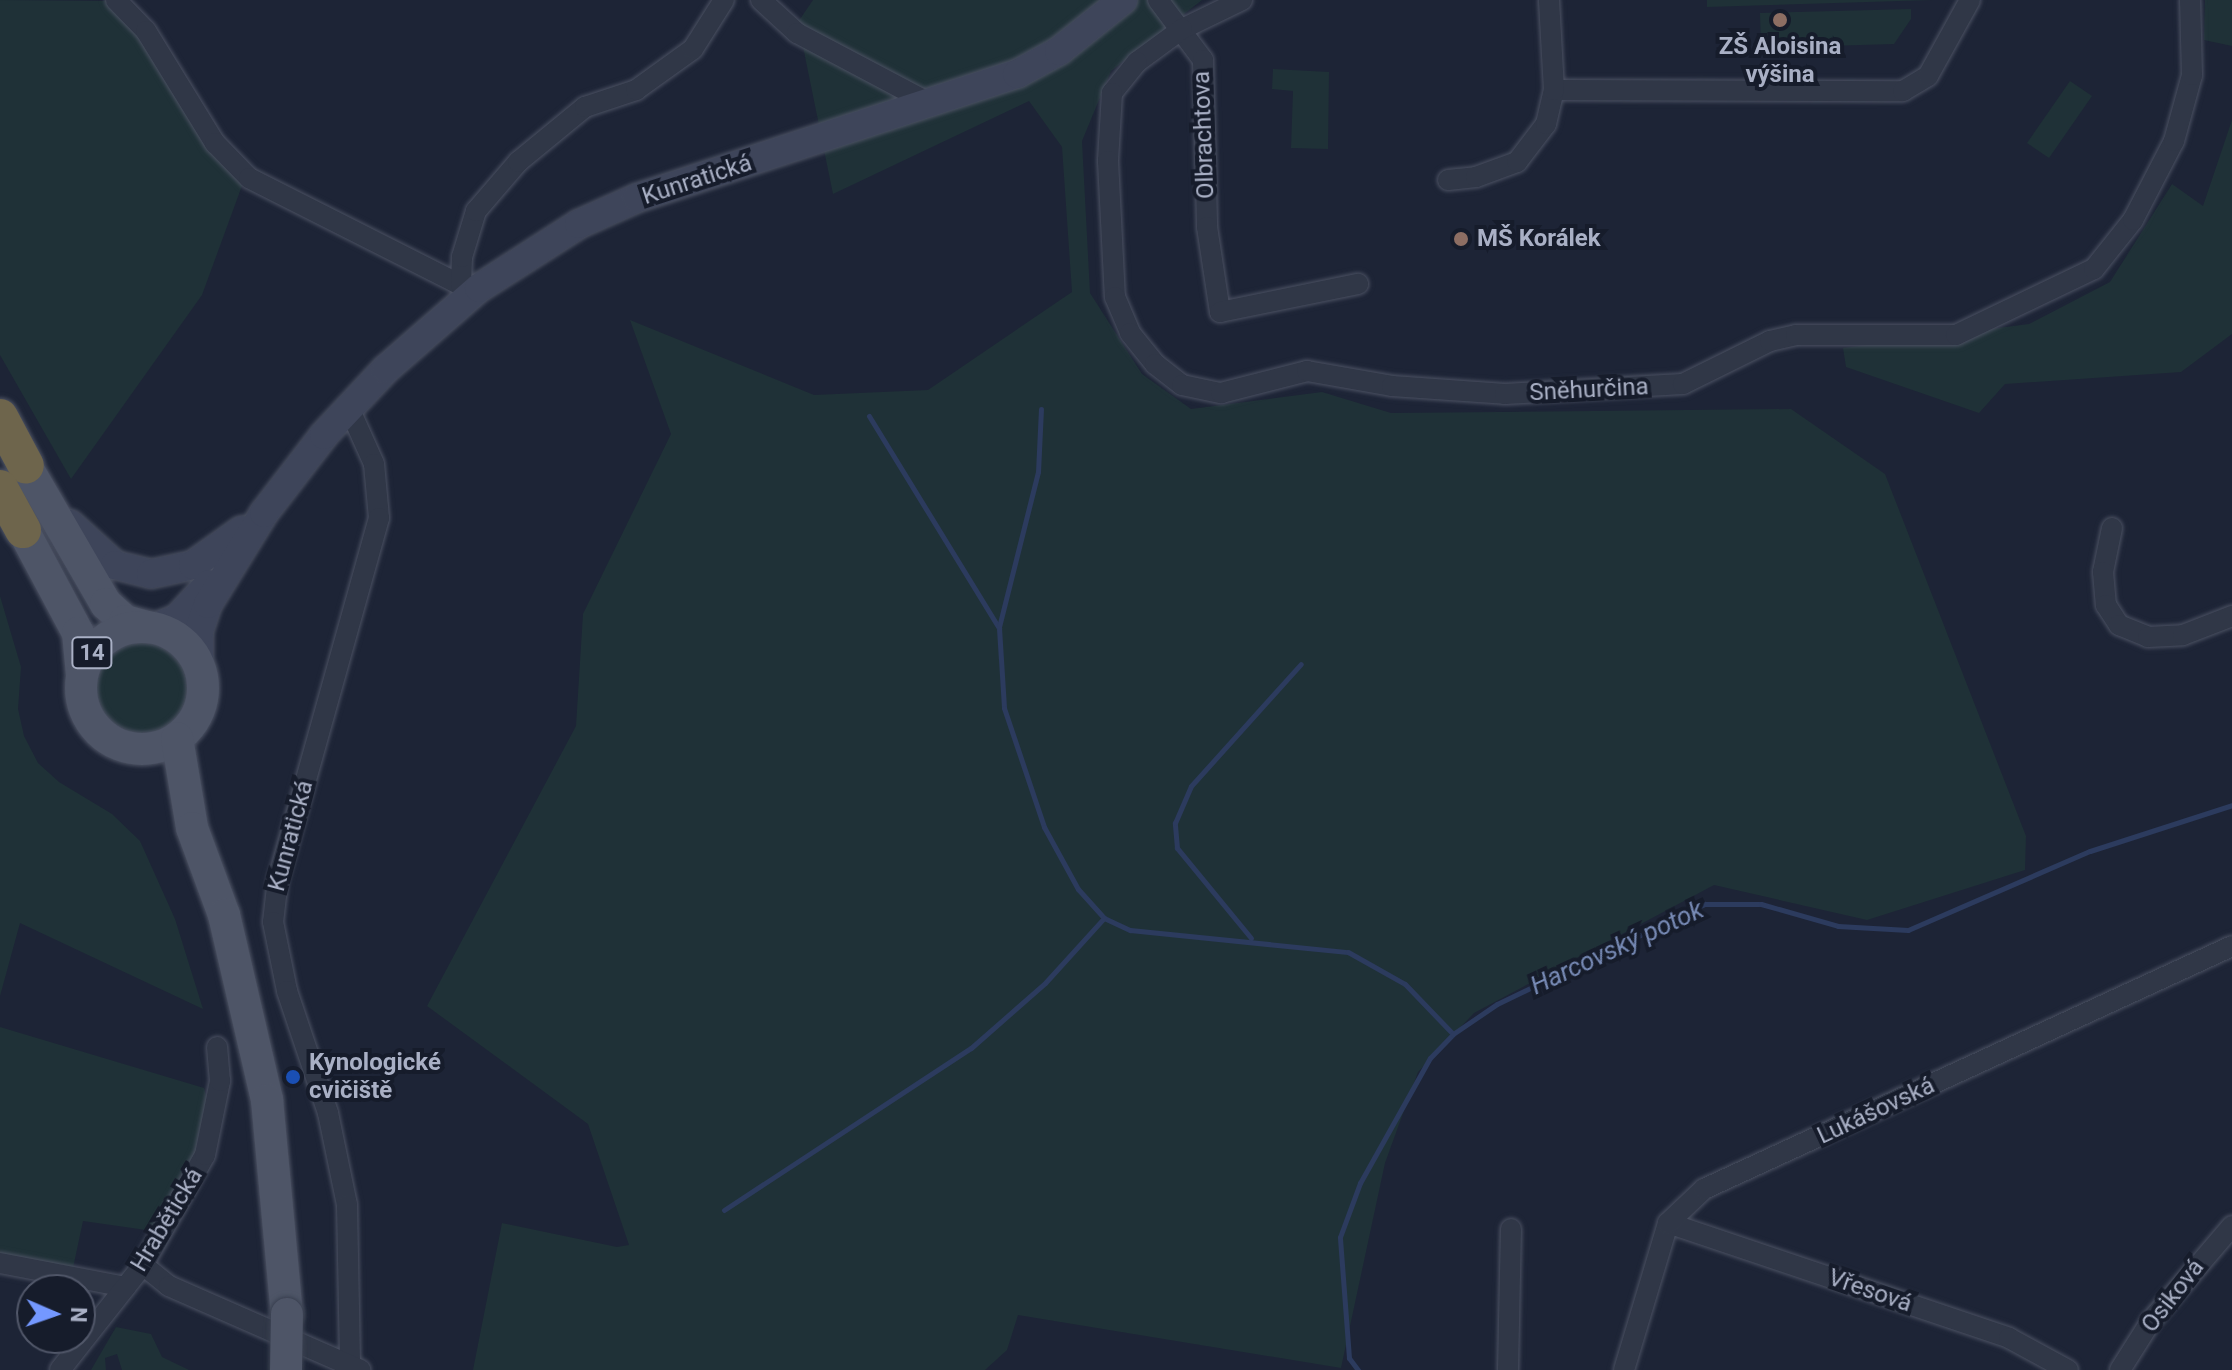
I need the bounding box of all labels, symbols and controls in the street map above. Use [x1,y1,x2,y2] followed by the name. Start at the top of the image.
[1771,11,1789,29] marker: ZŠ Aloisina výšina
[1719,33,1841,89] place label: ZŠ Aloisina výšina
[1187,71,1221,199] street label: Olbrachtova
[639,149,755,211] street label: Kunratická
[1477,225,1601,253] place label: MŠ Korálek
[1452,230,1470,248] marker: MŠ Korálek
[1529,372,1649,408] street label: Sněhurčina
[70,635,114,671] road number: 14
[262,777,320,895] street label: Kunratická
[1525,894,1709,1002] water label: Harcovský potok
[309,1049,441,1105] place label: Kynologické cvičiště
[284,1068,302,1086] marker: Kynologické cvičiště
[1813,1071,1939,1151] street label: Lukášovská
[125,1163,209,1277] street label: Hrabětická
[2136,1254,2210,1338] street label: Osiková
[1825,1263,1915,1319] street label: Vřesová
[16,1274,96,1354] north arrow
[66,1307,91,1323] text: N

